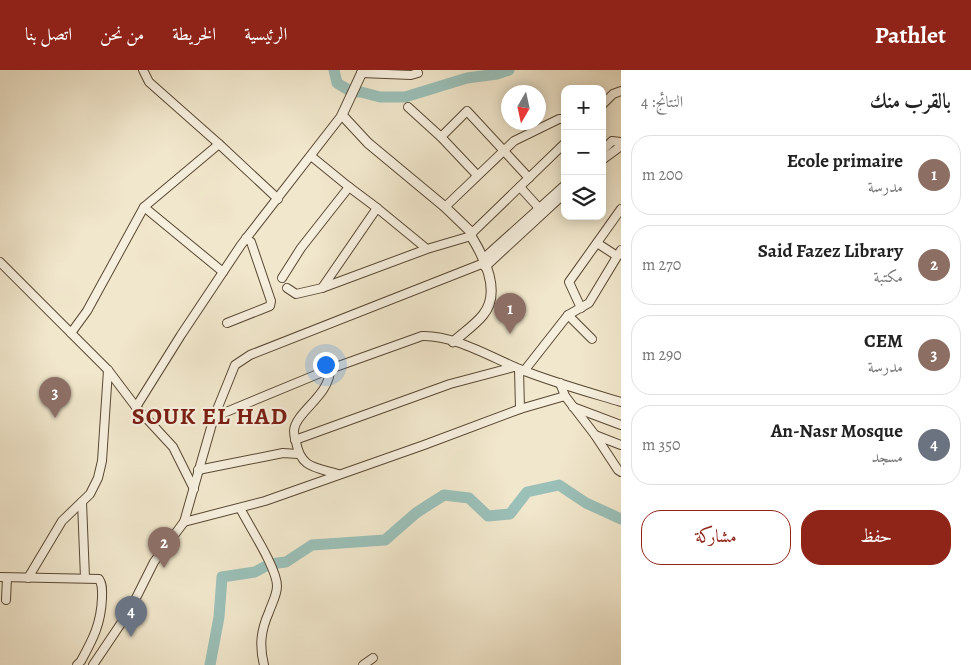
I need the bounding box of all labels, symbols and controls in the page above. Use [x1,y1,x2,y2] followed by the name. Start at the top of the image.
[875,19,946,51] text: Pathlet
[25,22,72,46] text: اتصل بنا
[100,22,144,46] text: من نحن
[172,22,216,46] text: الخريطة
[244,22,287,46] text: الرئيسية
[501,85,546,130] north arrow
[561,85,606,220] map controls
[561,85,606,130] button: +
[870,87,951,115] text: بالقرب منك
[641,91,683,113] text: النتائج: 4
[561,130,606,175] button: −
[787,148,903,174] text: Ecole primaire
[642,164,683,186] text: 200 m
[931,164,937,186] text: 1
[561,175,606,220] button: layers
[868,176,903,198] text: مدرسة
[758,238,903,264] text: Said Fazez Library
[642,254,681,276] text: 270 m
[930,254,938,276] text: 2
[873,266,903,288] text: مكتبة
[494,293,526,334] pin: 1
[864,328,903,354] text: CEM
[642,344,682,366] text: 290 m
[931,344,937,366] text: 3
[313,352,339,378] your location
[868,356,903,378] text: مدرسة
[39,377,71,418] pin: 3
[132,400,288,432] district label: SOUK EL HAD
[771,418,903,444] text: An-Nasr Mosque
[642,434,681,456] text: 350 m
[930,434,938,456] text: 4
[872,446,903,468] text: مسجد
[641,510,791,565] button: مشاركة
[801,510,951,565] button: حفظ
[148,527,180,568] pin: 2
[115,596,147,637] pin: 4

